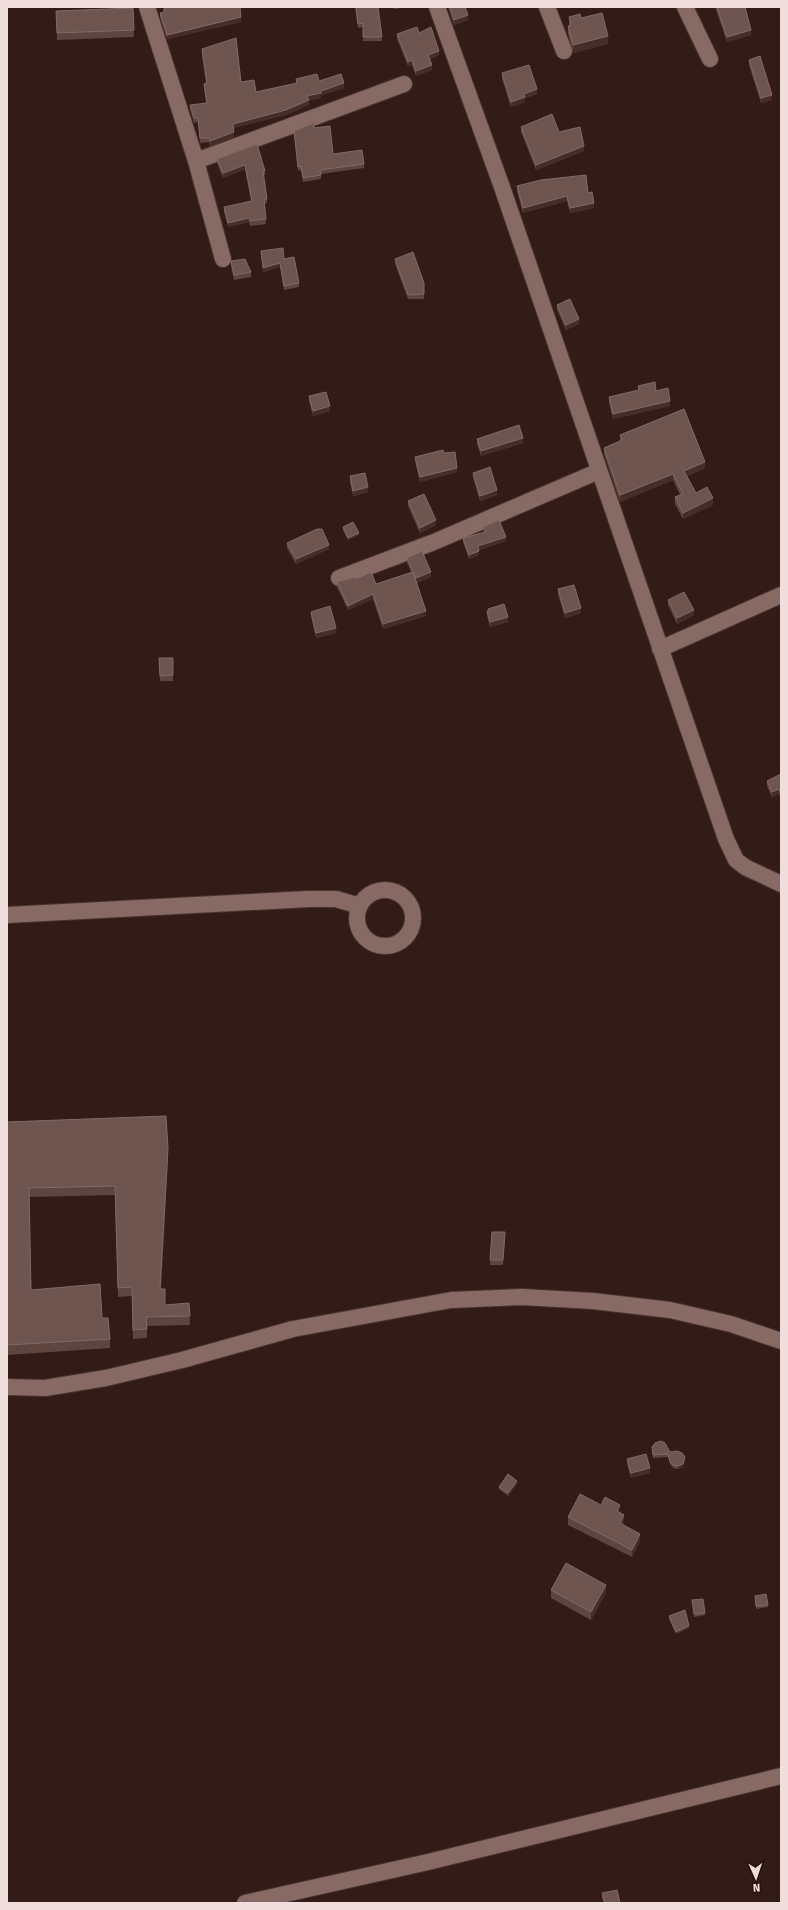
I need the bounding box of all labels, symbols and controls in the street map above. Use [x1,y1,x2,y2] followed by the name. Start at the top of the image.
[736,1858,776,1898] north arrow
[753,1881,760,1894] text: N

